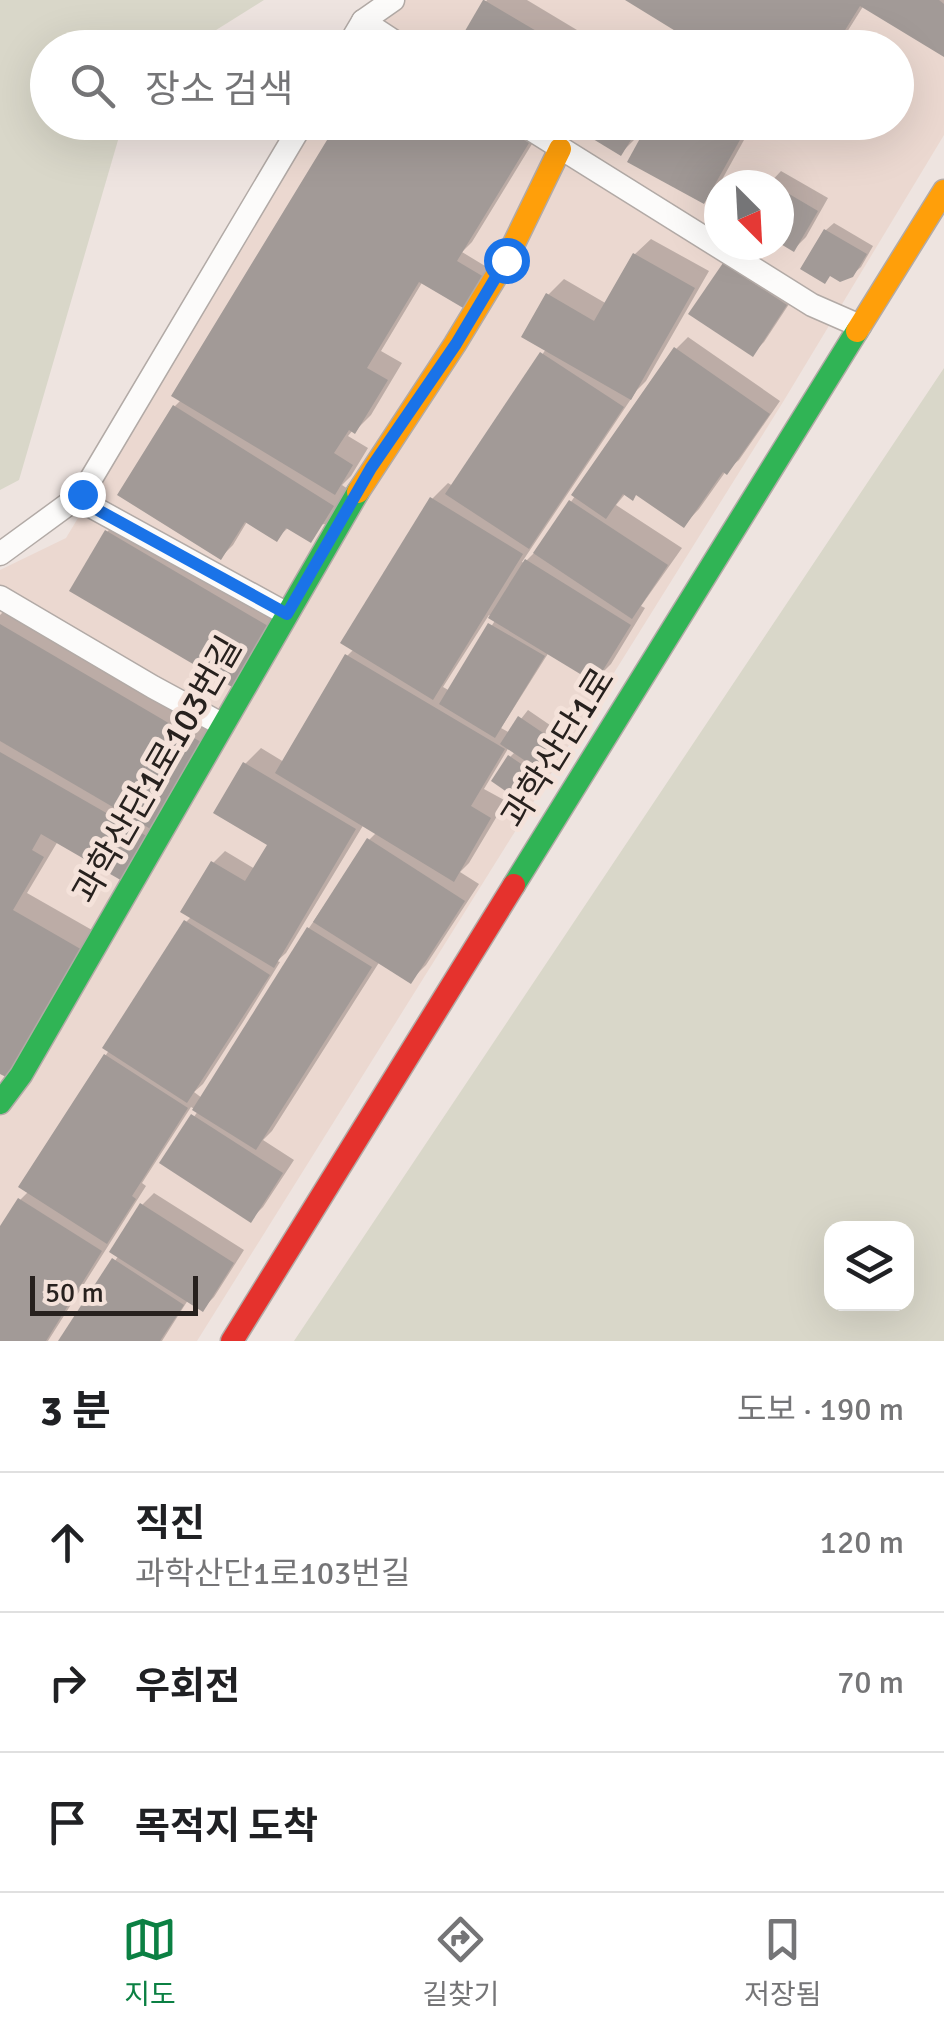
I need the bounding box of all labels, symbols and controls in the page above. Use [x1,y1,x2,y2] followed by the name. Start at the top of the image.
[30,30,914,140] search box
[65,58,120,113] icon: search
[145,66,293,113] text: 장소 검색
[704,170,794,260] north arrow
[484,238,530,284] route start
[60,472,106,518] route end
[63,629,251,911] street label: 과학산단1로103번길
[492,660,624,836] street label: 과학산단1로
[824,1221,914,1311] map controls
[824,1221,914,1311] button: layers
[30,1271,198,1316] scale bar
[45,1276,104,1310] text: 50 m
[40,1386,111,1437] text: 3 분
[737,1390,904,1429] text: 도보 · 190 m
[135,1500,205,1547] text: 직진
[40,1515,95,1570] icon: ahead
[820,1523,904,1562] text: 120 m
[135,1554,410,1593] text: 과학산단1로103번길
[40,1655,95,1710] icon: right
[135,1663,240,1710] text: 우회전
[837,1663,904,1702] text: 70 m
[40,1795,95,1850] icon: arrive
[135,1803,318,1850] text: 목적지 도착
[122,1912,177,2012] tab: 지도
[422,1912,500,2012] tab: 길찾기
[744,1912,822,2012] tab: 저장됨

